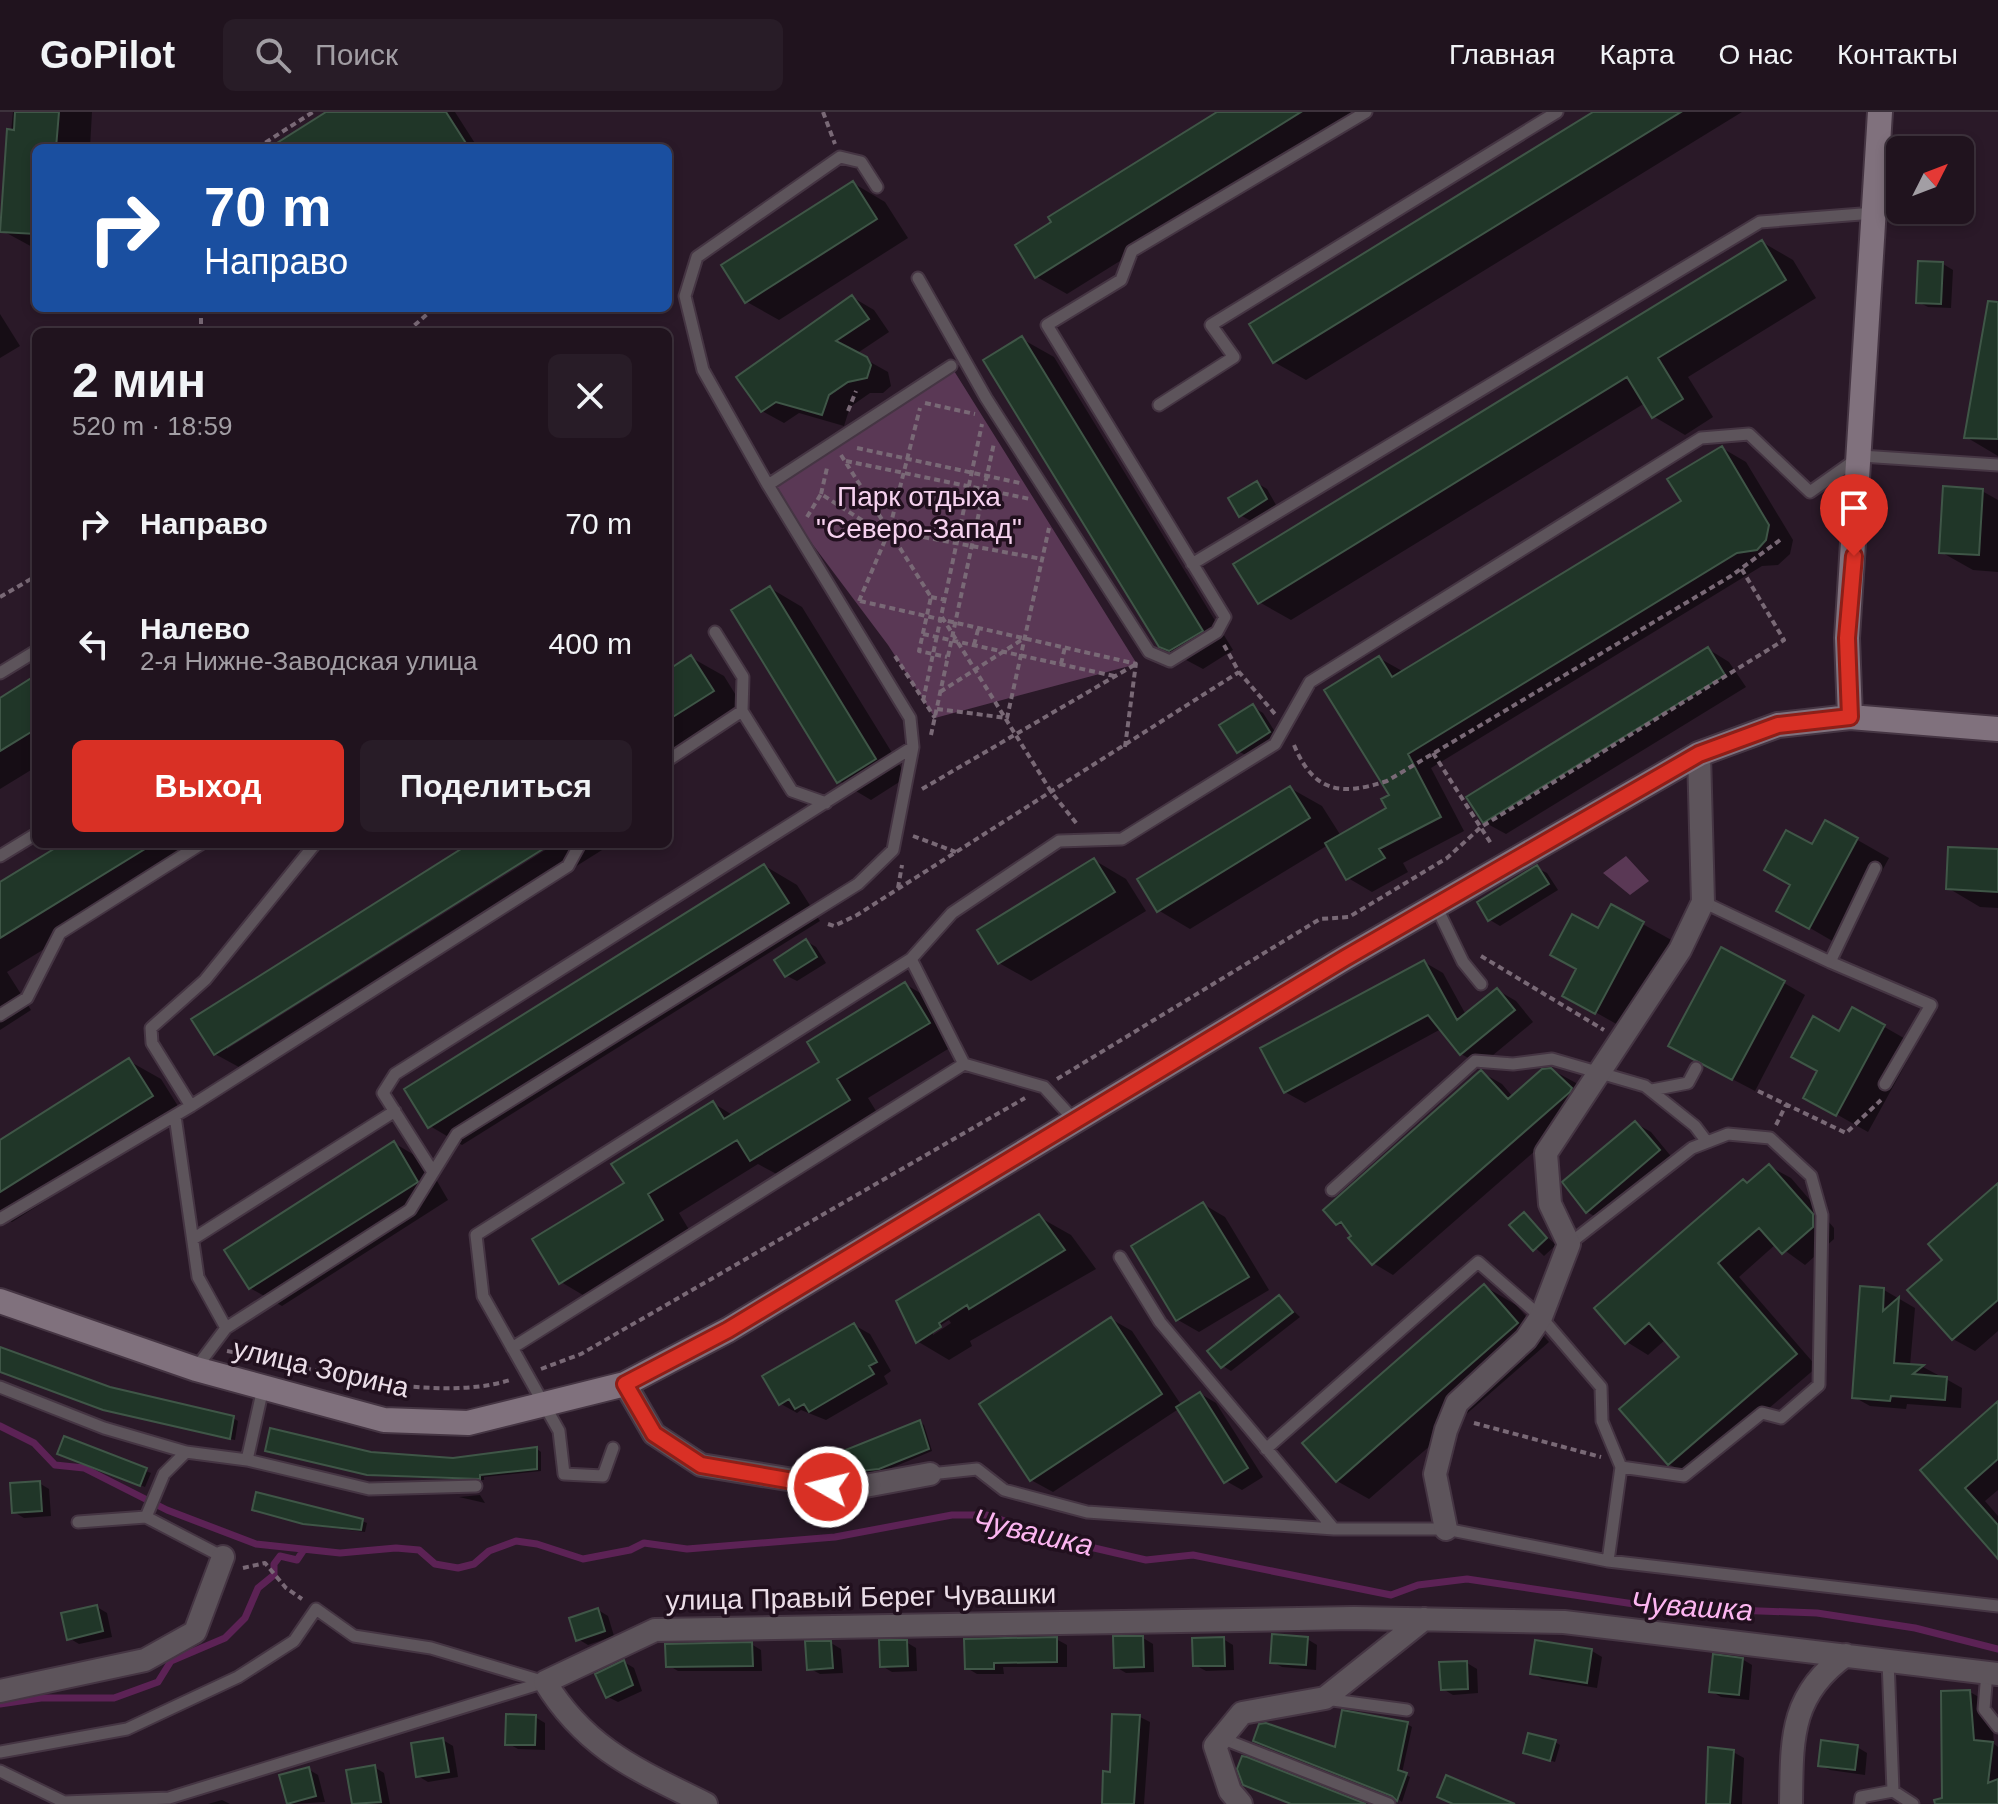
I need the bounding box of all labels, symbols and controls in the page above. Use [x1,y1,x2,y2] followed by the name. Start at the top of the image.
[223,19,783,91] search box
[251,33,295,77] icon: search
[40,34,175,76] text: GoPilot
[315,38,398,71] text: Поиск
[1449,39,1556,70] text: Главная
[1600,39,1674,70] text: Карта
[1718,39,1793,70] text: О нас
[1837,39,1958,70] text: Контакты
[1886,136,1974,224] north arrow
[1886,136,1974,224] map controls
[204,175,332,238] text: 70 m
[72,176,176,280] icon: right
[204,241,348,282] text: Направо
[72,354,206,407] text: 2 мин
[548,354,632,438] button: close
[72,411,232,441] text: 520 m · 18:59
[1820,474,1888,556] pin
[816,481,1022,544] park label: Парк отдыха "Северо-Запад"
[1832,486,1876,530] icon: arrive
[72,502,116,546] icon: right
[140,507,268,540] text: Направо
[565,507,632,540] text: 70 m
[140,612,250,645] text: Налево
[72,622,116,666] icon: left
[549,627,632,660] text: 400 m
[140,646,478,676] text: 2-я Нижне-Заводская улица
[72,740,344,832] button: Выход
[360,740,632,832] button: Поделиться
[230,1333,412,1403] street label: улица Зорина
[786,1445,870,1529] position arrow
[970,1502,1096,1562] water label: Чувашка
[665,1578,1057,1616] street label: улица Правый Берег Чувашки
[1630,1585,1754,1627] water label: Чувашка

